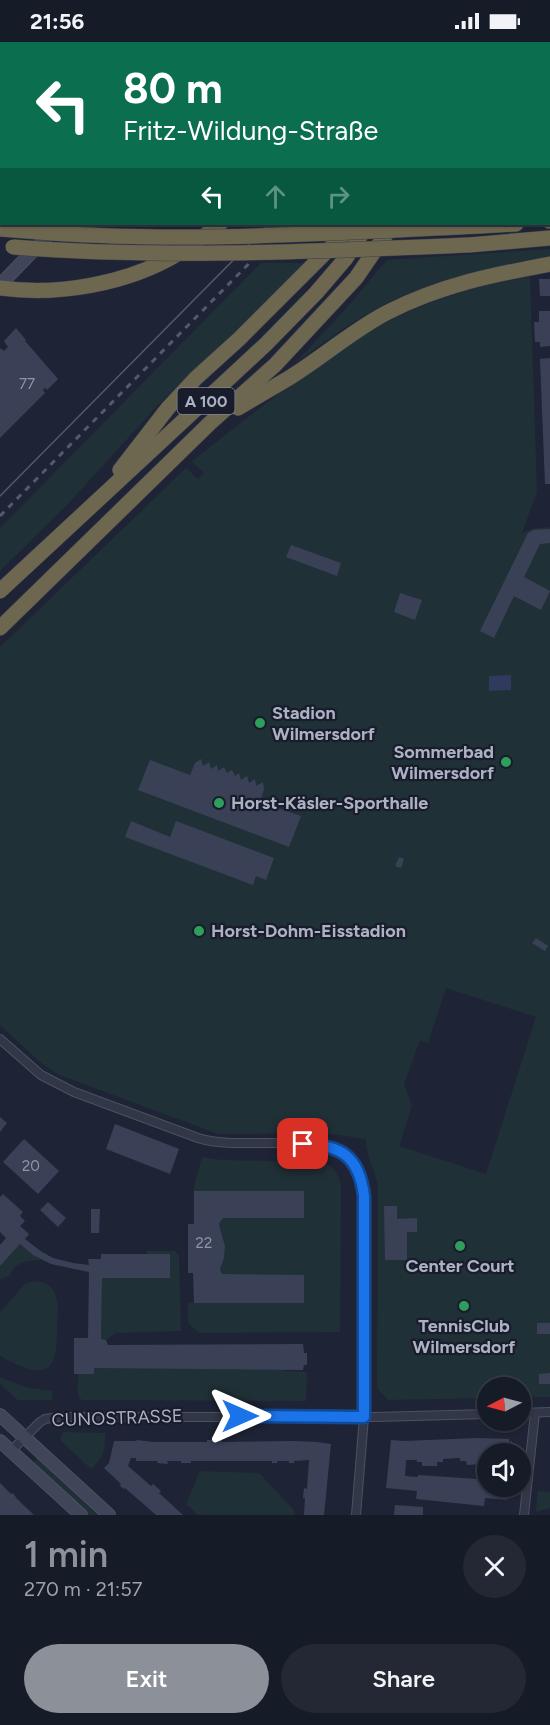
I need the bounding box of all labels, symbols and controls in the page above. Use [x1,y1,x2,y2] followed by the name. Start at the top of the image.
[30,8,84,35] text: 21:56
[123,63,223,114] text: 80 m
[24,66,102,144] icon: left
[123,114,378,147] text: Fritz-Wildung-Straße
[196,180,229,213] icon: left
[259,180,292,213] icon: ahead
[322,180,355,213] icon: right
[19,375,35,393] house number: 77
[178,388,234,414] road number: A 100
[272,702,376,745] place label: Stadion Wilmersdorf
[253,716,267,730] marker: Stadion Wilmersdorf
[391,741,495,784] place label: Sommerbad Wilmersdorf
[499,755,513,769] marker: Sommerbad Wilmersdorf
[231,792,428,814] place label: Horst-Käsler-Sporthalle
[212,796,226,810] marker: Horst-Käsler-Sporthalle
[211,920,406,942] place label: Horst-Dohm-Eisstadion
[192,924,206,938] marker: Horst-Dohm-Eisstadion
[277,1118,328,1169] pin
[286,1127,319,1160] icon: arrive
[22,1157,40,1175] house number: 20
[196,1234,212,1252] house number: 22
[453,1239,467,1253] marker: Center Court
[405,1255,515,1277] place label: Center Court
[457,1299,471,1313] marker: TennisClub Wilmersdorf
[413,1315,516,1358] place label: TennisClub Wilmersdorf
[477,1377,531,1431] north arrow
[477,1377,531,1497] map controls
[208,1384,272,1448] position arrow
[51,1405,183,1431] street label: CUNOSTRASSE
[477,1443,531,1497] button: sound
[24,1533,108,1576] text: 1 min
[463,1535,526,1598] button: close
[24,1577,142,1601] text: 270 m · 21:57
[24,1644,269,1713] button: Exit
[281,1644,526,1713] button: Share

